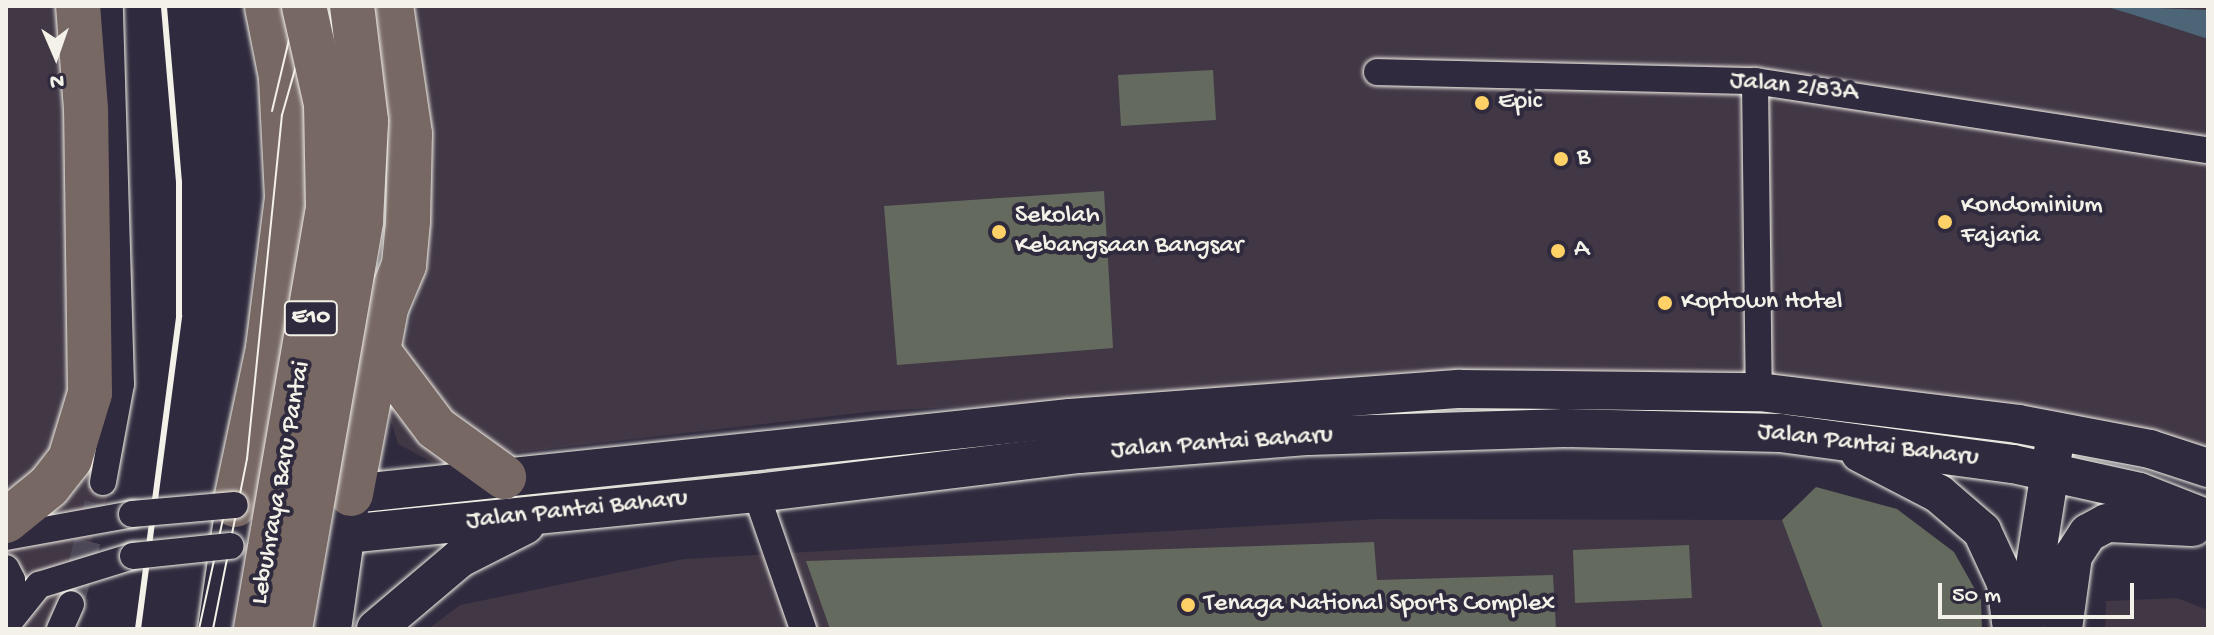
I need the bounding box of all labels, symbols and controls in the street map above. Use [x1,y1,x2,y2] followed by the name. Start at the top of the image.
[16,16,96,96] north arrow
[1728,66,1860,110] street label: Jalan 2/83A
[49,67,64,93] text: N
[1498,87,1541,119] place label: Epic
[1473,94,1491,112] marker: Epic
[1577,143,1590,175] place label: B
[1552,150,1570,168] marker: B
[1961,191,2103,252] place label: Kondominium Fajaria
[1015,201,1243,262] place label: Sekolah Kebangsaan Bangsar
[1936,213,1954,231] marker: Kondominium Fajaria
[990,223,1008,241] marker: Sekolah Kebangsaan Bangsar
[1574,235,1589,267] place label: A
[1549,242,1567,260] marker: A
[1681,287,1842,319] place label: Koptown Hotel
[1656,294,1674,312] marker: Koptown Hotel
[283,298,339,338] road number: E10
[245,359,319,607] street label: Lebuhraya Baru Pantai
[1756,417,1980,475] street label: Jalan Pantai Baharu
[1110,421,1334,467] street label: Jalan Pantai Baharu
[465,484,689,538] street label: Jalan Pantai Baharu
[1942,567,2138,617] scale bar
[1952,582,2001,611] text: 50 m
[1204,589,1555,621] place label: Tenaga National Sports Complex
[1179,596,1197,614] marker: Tenaga National Sports Complex

